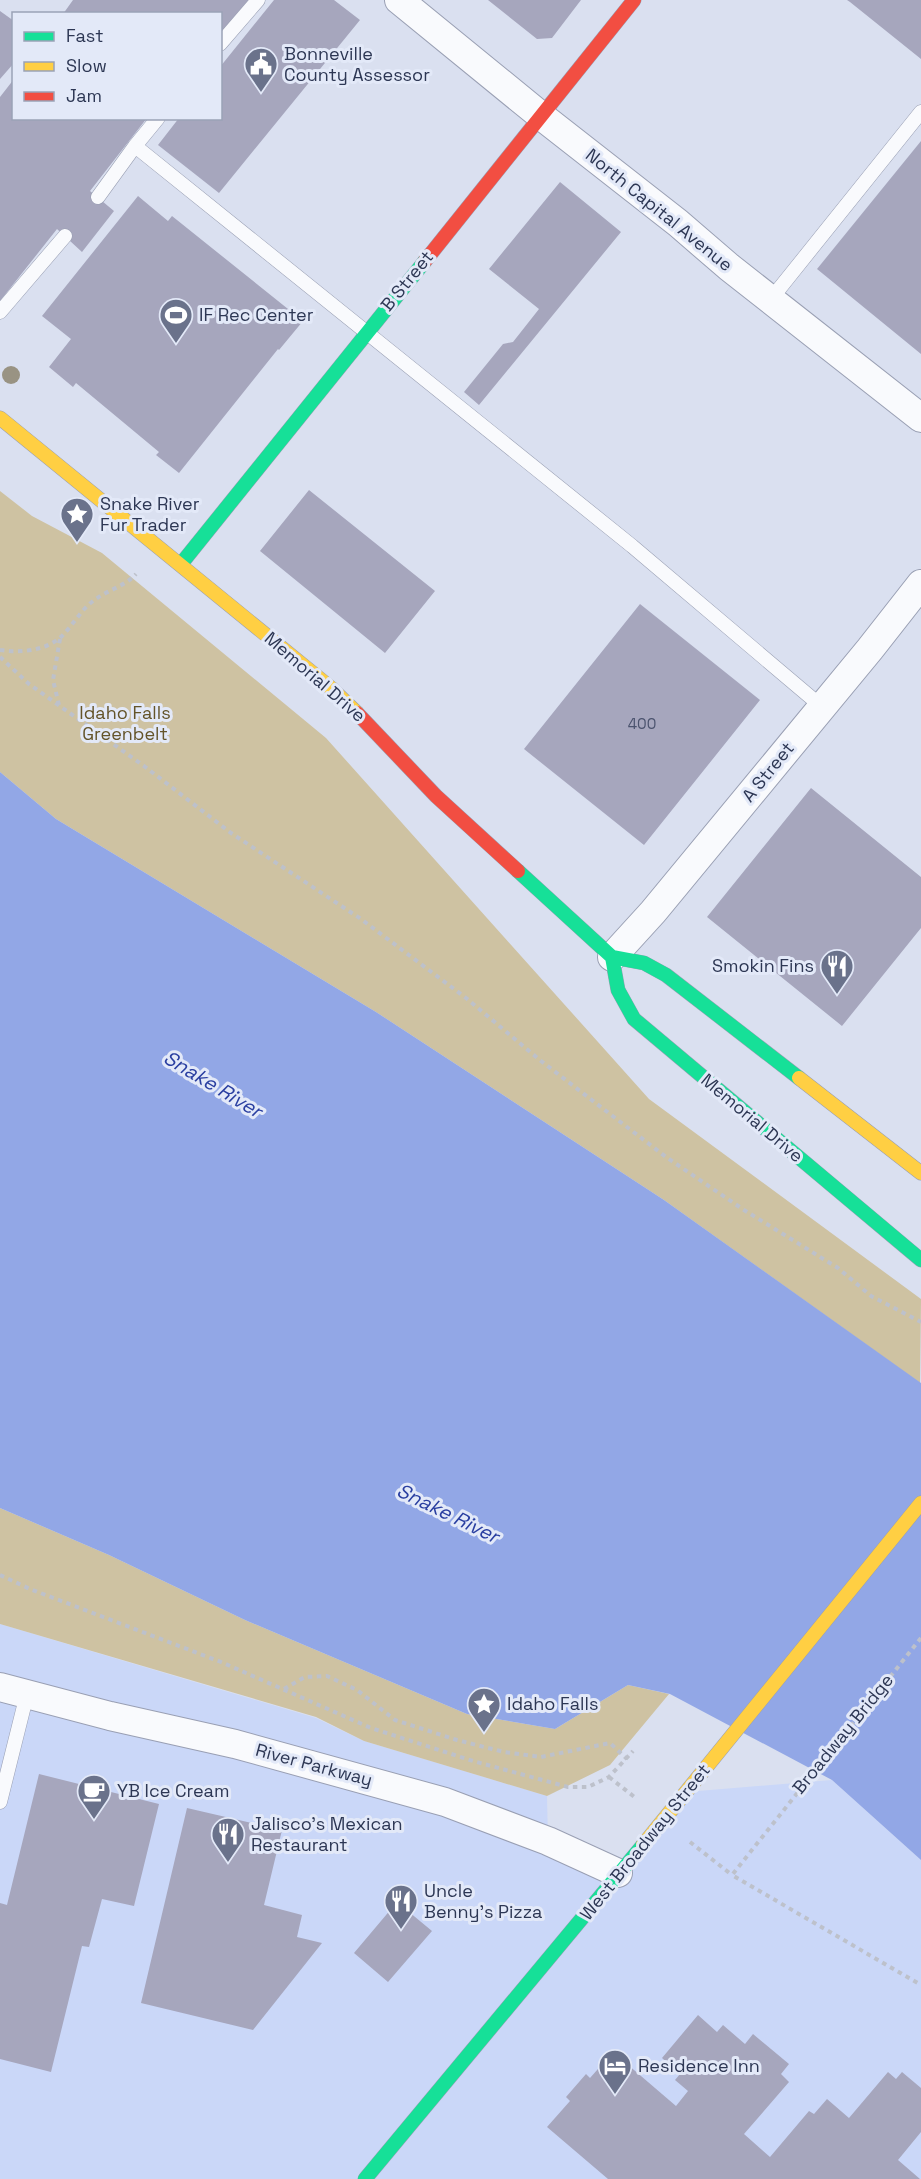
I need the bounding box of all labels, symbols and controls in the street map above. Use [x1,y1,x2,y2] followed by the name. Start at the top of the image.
[12,12,222,120] legend
[66,24,103,47] text: Fast
[284,42,430,86] place label: Bonneville County Assessor
[243,46,279,93] public building icon: Bonneville County Assessor
[66,54,107,77] text: Slow
[66,84,102,107] text: Jam
[581,143,738,276] street label: North Capital Avenue
[375,246,438,316] street label: B Street
[158,297,194,344] sports icon: IF Rec Center
[199,303,314,326] place label: IF Rec Center
[100,492,200,536] place label: Snake River Fur Trader
[59,496,95,543] place icon: Snake River Fur Trader
[260,626,371,727] street label: Memorial Drive
[79,701,171,745] park label: Idaho Falls Greenbelt
[628,714,656,733] house number: 400
[736,737,799,806] street label: A Street
[819,948,855,995] restaurant icon: Smokin Fins
[712,954,814,977] place label: Smokin Fins
[159,1044,269,1125] water label: Snake River
[696,1068,808,1167] street label: Memorial Drive
[393,1477,506,1550] water label: Snake River
[787,1669,898,1798] street label: Broadway Bridge
[466,1686,502,1733] place icon: Idaho Falls
[507,1692,598,1715] place label: Idaho Falls
[253,1738,375,1791] street label: River Parkway
[574,1759,715,1925] street label: West Broadway Street
[76,1773,112,1820] cafe icon: YB Ice Cream
[117,1779,229,1802] place label: YB Ice Cream
[251,1812,403,1856] place label: Jalisco's Mexican Restaurant
[210,1816,246,1863] restaurant icon: Jalisco's Mexican Restaurant
[424,1879,542,1923] place label: Uncle Benny's Pizza
[383,1883,419,1930] restaurant icon: Uncle Benny's Pizza
[597,2048,633,2095] hotel icon: Residence Inn
[638,2054,760,2077] place label: Residence Inn

